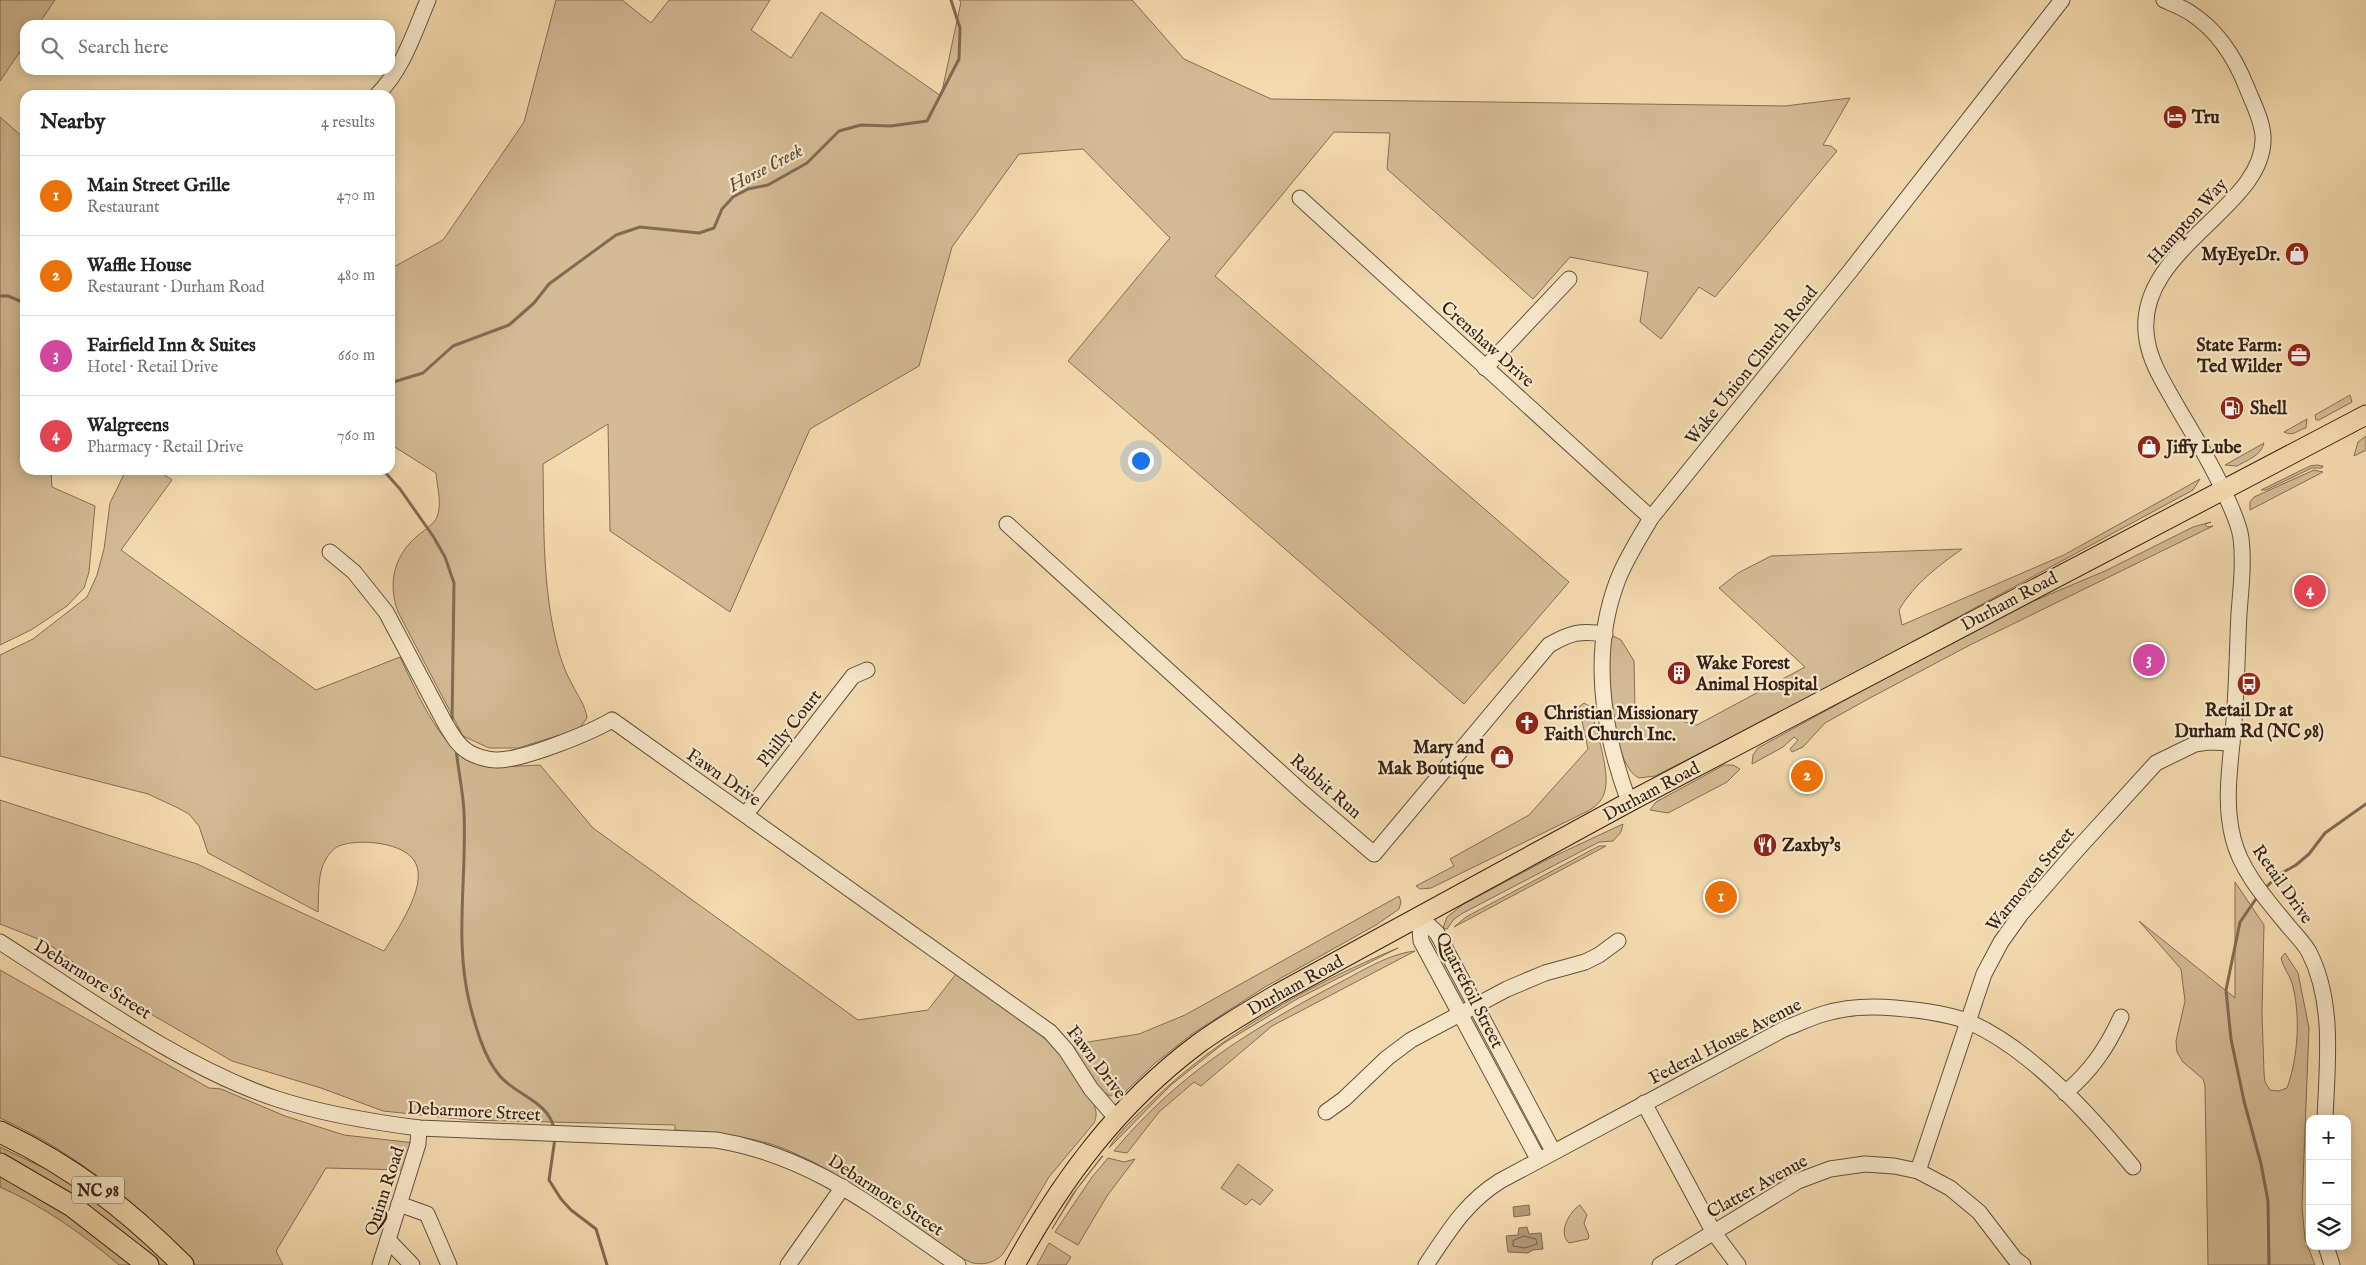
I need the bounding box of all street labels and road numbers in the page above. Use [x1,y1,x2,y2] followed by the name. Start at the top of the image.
[2143,174,2233,270] street label: Hampton Way
[1681,281,1824,450] street label: Wake Union Church Road
[1435,297,1539,393] street label: Crenshaw Drive
[1957,567,2062,637] street label: Durham Road
[753,686,828,772] street label: Philly Court
[681,744,765,812] street label: Fawn Drive
[1284,750,1366,825] street label: Rabbit Run
[1599,757,1704,827] street label: Durham Road
[1982,823,2080,937] street label: Warmoven Street
[2246,841,2317,929] street label: Retail Drive
[1430,929,1508,1053] street label: Quatrefoil Street
[29,935,155,1025] street label: Debarmore Street
[1244,950,1348,1022] street label: Durham Road
[1645,994,1806,1091] street label: Federal House Avenue
[1061,1022,1131,1104] street label: Fawn Drive
[407,1098,541,1127] street label: Debarmore Street
[360,1143,411,1239] street label: Quinn Road
[823,1150,948,1242] street label: Debarmore Street
[1703,1150,1812,1224] street label: Clatter Avenue
[72,1176,124,1204] road number: NC 98

